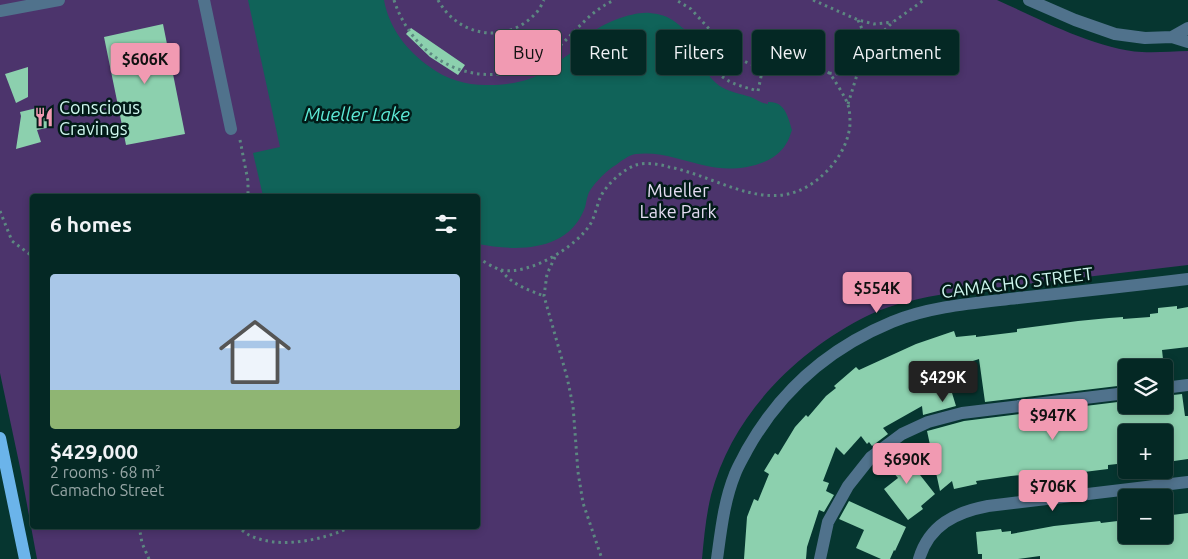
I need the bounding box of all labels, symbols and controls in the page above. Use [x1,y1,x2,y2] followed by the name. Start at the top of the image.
[495,30,561,75] chip: Buy
[571,30,646,75] chip: Rent
[656,30,742,75] chip: Filters
[752,30,825,75] chip: New
[835,30,959,75] chip: Apartment
[110,42,180,85] pin: $606K
[122,50,168,68] text: $606K
[59,97,140,138] place label: Conscious Cravings
[304,103,410,125] water label: Mueller Lake
[33,106,55,128] restaurant icon: Conscious Cravings
[639,180,717,221] park label: Mueller Lake Park
[432,210,460,238] icon: filters
[50,212,132,236] text: 6 homes
[940,263,1094,301] street label: CAMACHO STREET
[842,272,912,314] pin: $554K
[854,279,900,297] text: $554K
[210,307,300,397] icon: home
[1118,359,1173,544] map controls
[1118,359,1173,414] button: layers
[908,360,978,403] pin: $429K
[920,368,966,386] text: $429K
[1018,398,1088,441] pin: $947K
[1030,406,1076,424] text: $947K
[1118,424,1173,479] button: +
[50,439,138,463] text: $429,000
[872,442,942,485] pin: $690K
[884,450,930,468] text: $690K
[50,463,161,481] text: 2 rooms · 68 m²
[1018,470,1088,512] pin: $706K
[1030,477,1076,495] text: $706K
[50,481,164,499] text: Camacho Street
[1118,489,1173,544] button: −

